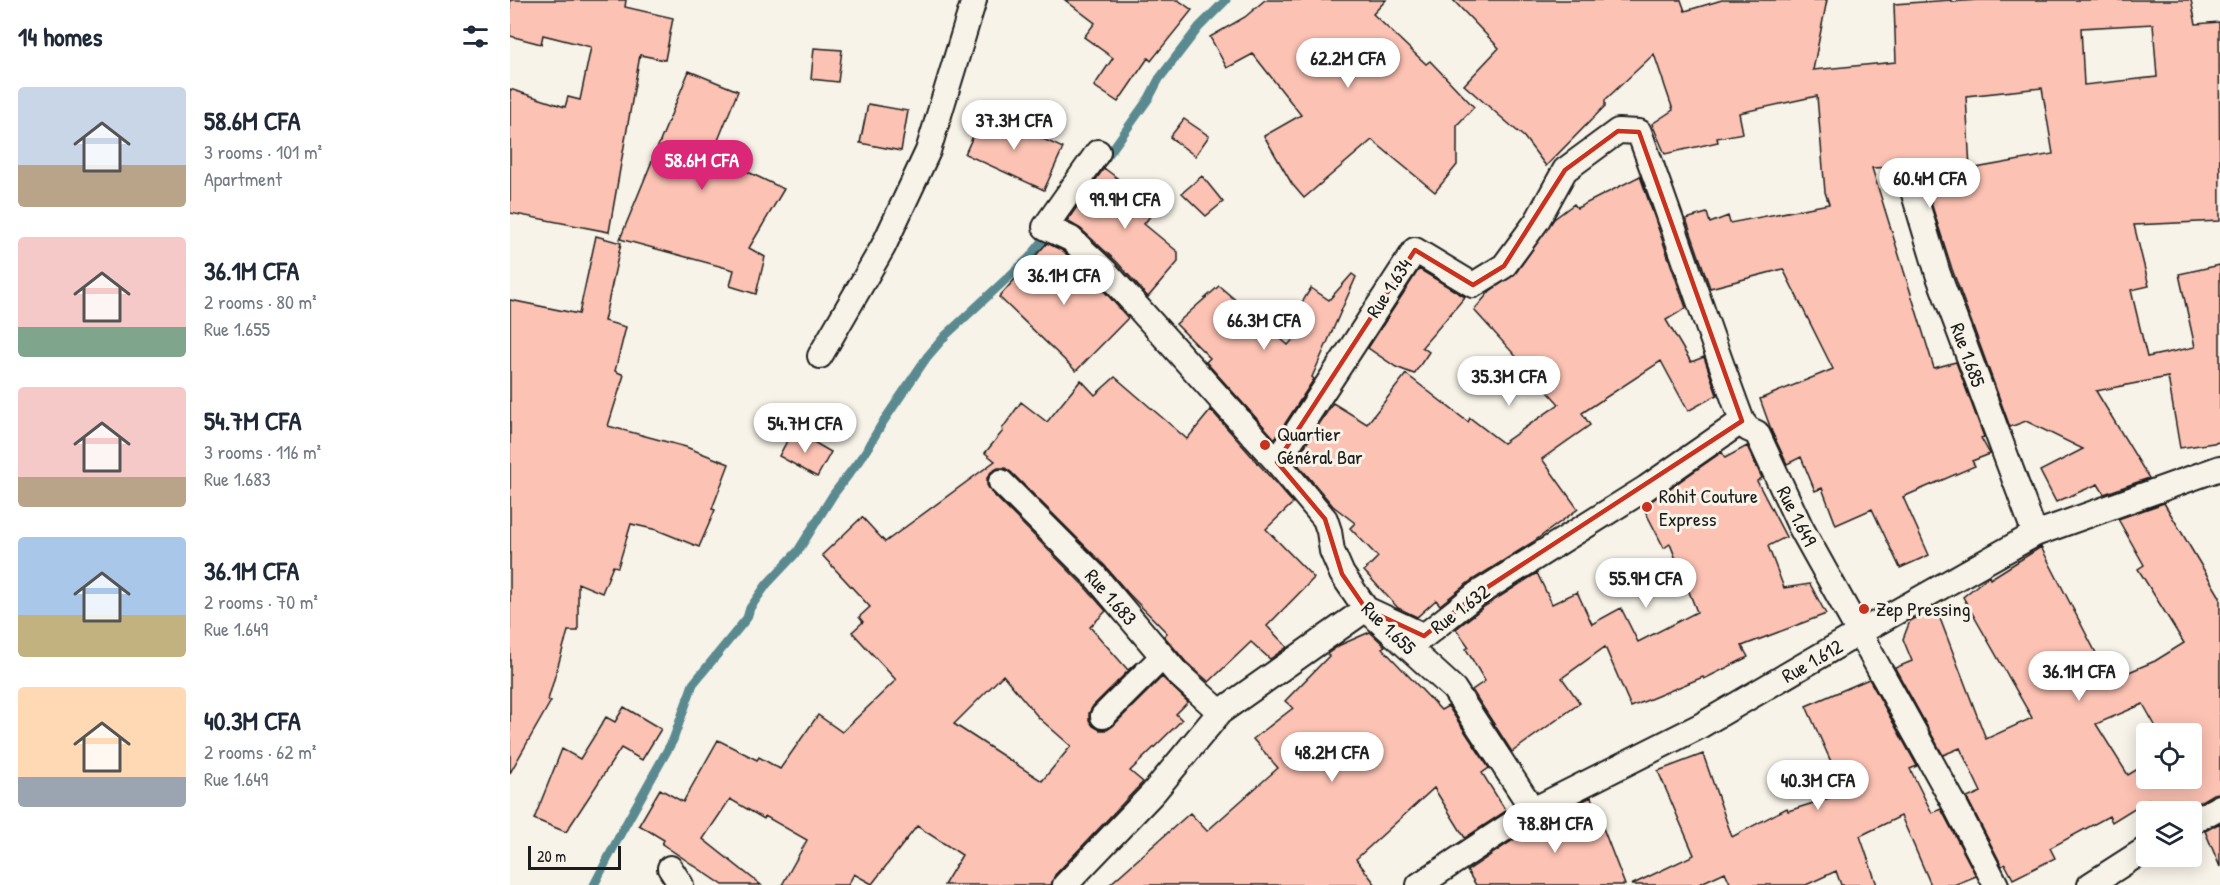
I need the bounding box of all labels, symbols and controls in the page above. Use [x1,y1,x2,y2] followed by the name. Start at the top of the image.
[18,19,103,54] text: 14 homes
[459,20,492,53] icon: filters
[1279,38,1417,89] pin: 62.2M CFA
[1310,44,1386,71] text: 62.2M CFA
[945,100,1083,151] pin: 37.3M CFA
[204,103,300,138] text: 58.6M CFA
[976,106,1052,133] text: 37.3M CFA
[66,111,138,183] icon: home
[204,138,322,165] text: 3 rooms · 101 m²
[633,140,771,191] pin: 58.6M CFA
[665,146,739,173] text: 58.6M CFA
[1861,158,1999,209] pin: 60.4M CFA
[1893,164,1967,191] text: 60.4M CFA
[204,165,282,192] text: Apartment
[1056,179,1194,230] pin: 99.9M CFA
[1089,185,1161,212] text: 99.9M CFA
[204,253,299,288] text: 36.1M CFA
[1359,253,1418,323] street label: Rue 1.634
[995,255,1133,306] pin: 36.1M CFA
[66,261,138,333] icon: home
[1027,261,1101,288] text: 36.1M CFA
[204,288,317,315] text: 2 rooms · 80 m²
[1195,300,1333,351] pin: 66.3M CFA
[1227,306,1301,333] text: 66.3M CFA
[204,315,270,342] text: Rue 1.655
[1944,319,1993,391] street label: Rue 1.685
[1440,356,1578,407] pin: 35.3M CFA
[1471,362,1547,389] text: 35.3M CFA
[204,403,301,438] text: 54.7M CFA
[736,403,874,454] pin: 54.7M CFA
[768,409,842,436] text: 54.7M CFA
[66,411,138,483] icon: home
[1277,420,1363,470] place label: Quartier Général Bar
[204,438,321,465] text: 3 rooms · 116 m²
[1258,438,1272,452] marker: Quartier Général Bar
[204,465,271,492] text: Rue 1.683
[1771,481,1824,550] street label: Rue 1.649
[1659,482,1758,532] place label: Rohit Couture Express
[1640,500,1654,514] marker: Rohit Couture Express
[204,553,299,588] text: 36.1M CFA
[1577,558,1715,609] pin: 55.9M CFA
[66,561,138,633] icon: home
[1079,563,1143,631] street label: Rue 1.683
[1609,564,1683,591] text: 55.9M CFA
[1425,577,1495,640] street label: Rue 1.632
[204,588,318,615] text: 2 rooms · 70 m²
[1356,595,1423,661] street label: Rue 1.655
[1876,595,1970,622] place label: Zep Pressing
[1857,602,1871,616] marker: Zep Pressing
[204,615,268,642] text: Rue 1.649
[1777,632,1848,689] street label: Rue 1.612
[2010,651,2148,702] pin: 36.1M CFA
[2042,657,2116,684] text: 36.1M CFA
[204,703,301,738] text: 40.3M CFA
[66,711,138,783] icon: home
[2136,723,2202,867] map controls
[2136,723,2202,789] button: locate
[1263,732,1401,783] pin: 48.2M CFA
[204,738,316,765] text: 2 rooms · 62 m²
[1295,738,1369,765] text: 48.2M CFA
[1749,760,1887,811] pin: 40.3M CFA
[204,765,268,792] text: Rue 1.649
[1781,766,1855,793] text: 40.3M CFA
[2136,801,2202,867] button: layers
[1486,803,1624,854] pin: 78.8M CFA
[1517,809,1593,836] text: 78.8M CFA
[528,843,621,870] scale bar
[537,845,566,867] text: 20 m

